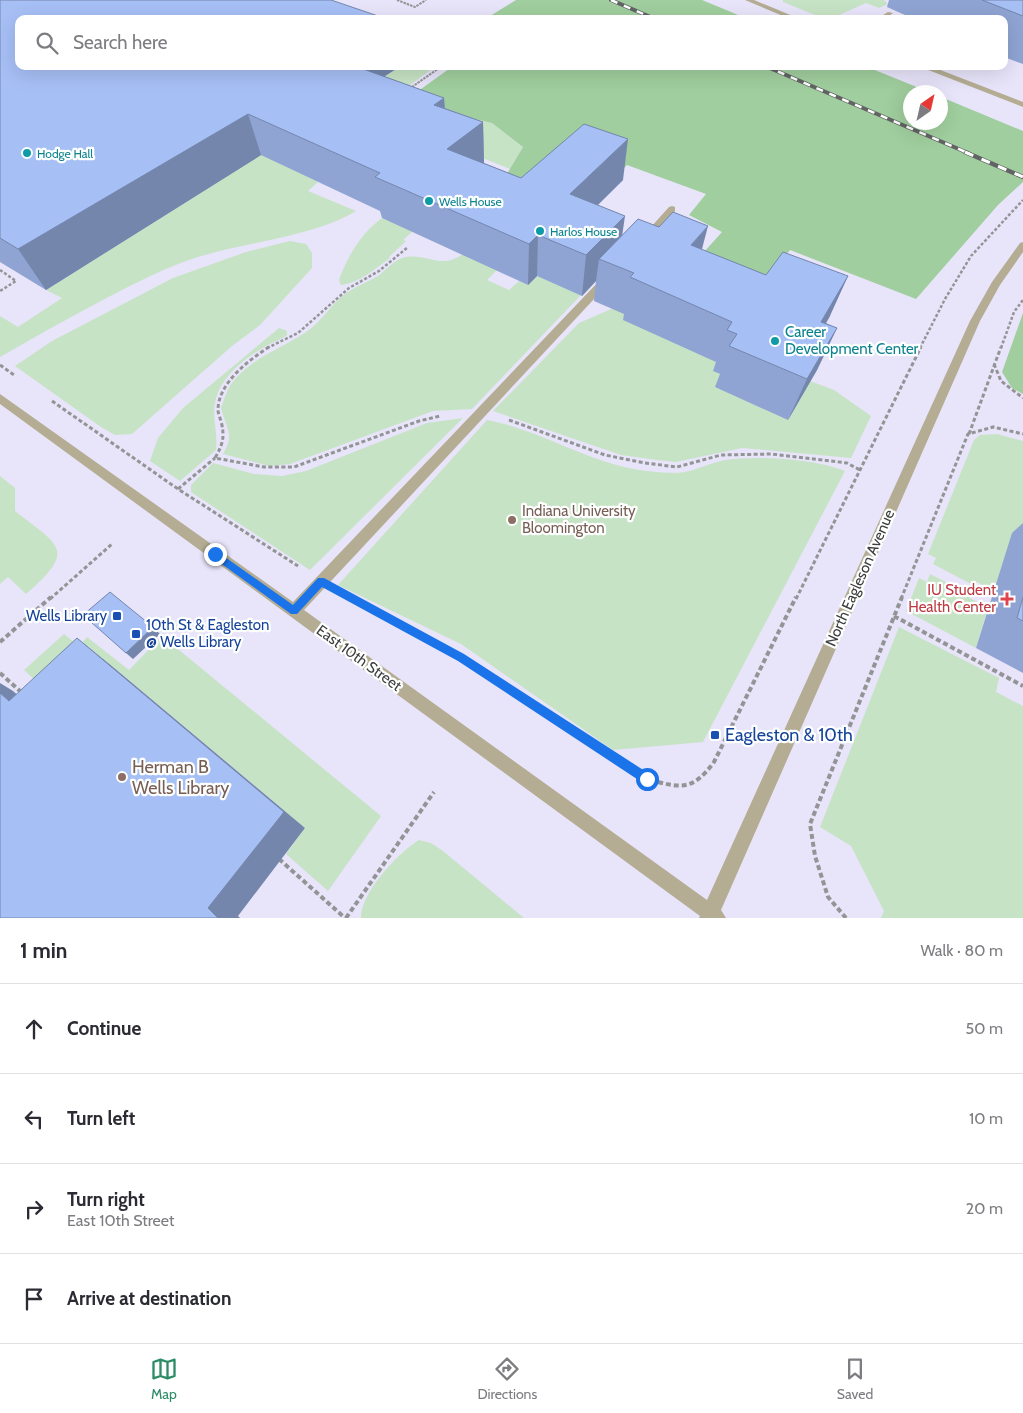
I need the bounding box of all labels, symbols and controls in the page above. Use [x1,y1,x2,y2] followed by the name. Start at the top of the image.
[15,15,1008,70] search box
[33,29,61,57] icon: search
[73,31,167,54] text: Search here
[903,85,948,130] north arrow
[37,146,93,161] place label: Hodge Hall
[21,147,33,159] marker: Hodge Hall
[439,194,502,209] place label: Wells House
[423,195,435,207] marker: Wells House
[550,224,617,239] place label: Harlos House
[534,225,546,237] marker: Harlos House
[785,323,919,358] place label: Career Development Center
[769,335,781,347] marker: Career Development Center
[522,502,636,537] place label: Indiana University Bloomington
[822,507,898,649] street label: North Eagleson Avenue
[506,514,518,526] marker: Indiana University Bloomington
[204,543,227,566] route end
[908,581,996,616] place label: IU Student Health Center
[1000,592,1014,606] marker: IU Student Health Center
[26,607,107,625] place label: Wells Library
[111,610,123,622] marker: Wells Library
[146,616,269,651] place label: 10th St & Eagleston @ Wells Library
[313,621,405,695] street label: East 10th Street
[130,628,142,640] marker: 10th St & Eagleston @ Wells Library
[725,724,853,746] place label: Eagleston & 10th
[709,729,721,741] marker: Eagleston & 10th
[132,756,229,799] place label: Herman B Wells Library
[636,768,659,791] route start
[116,771,128,783] marker: Herman B Wells Library
[20,938,67,963] text: 1 min
[920,941,1003,960] text: Walk · 80 m
[20,1015,48,1043] icon: ahead
[67,1017,141,1040] text: Continue
[966,1019,1003,1038] text: 50 m
[20,1105,48,1133] icon: left
[67,1107,135,1130] text: Turn left
[969,1109,1003,1128] text: 10 m
[67,1188,145,1211] text: Turn right
[20,1195,48,1223] icon: right
[966,1199,1003,1218] text: 20 m
[67,1211,174,1230] text: East 10th Street
[20,1285,48,1313] icon: arrive
[67,1287,231,1310] text: Arrive at destination
[150,1355,178,1403] tab: Map
[477,1355,537,1403] tab: Directions
[837,1355,873,1403] tab: Saved

